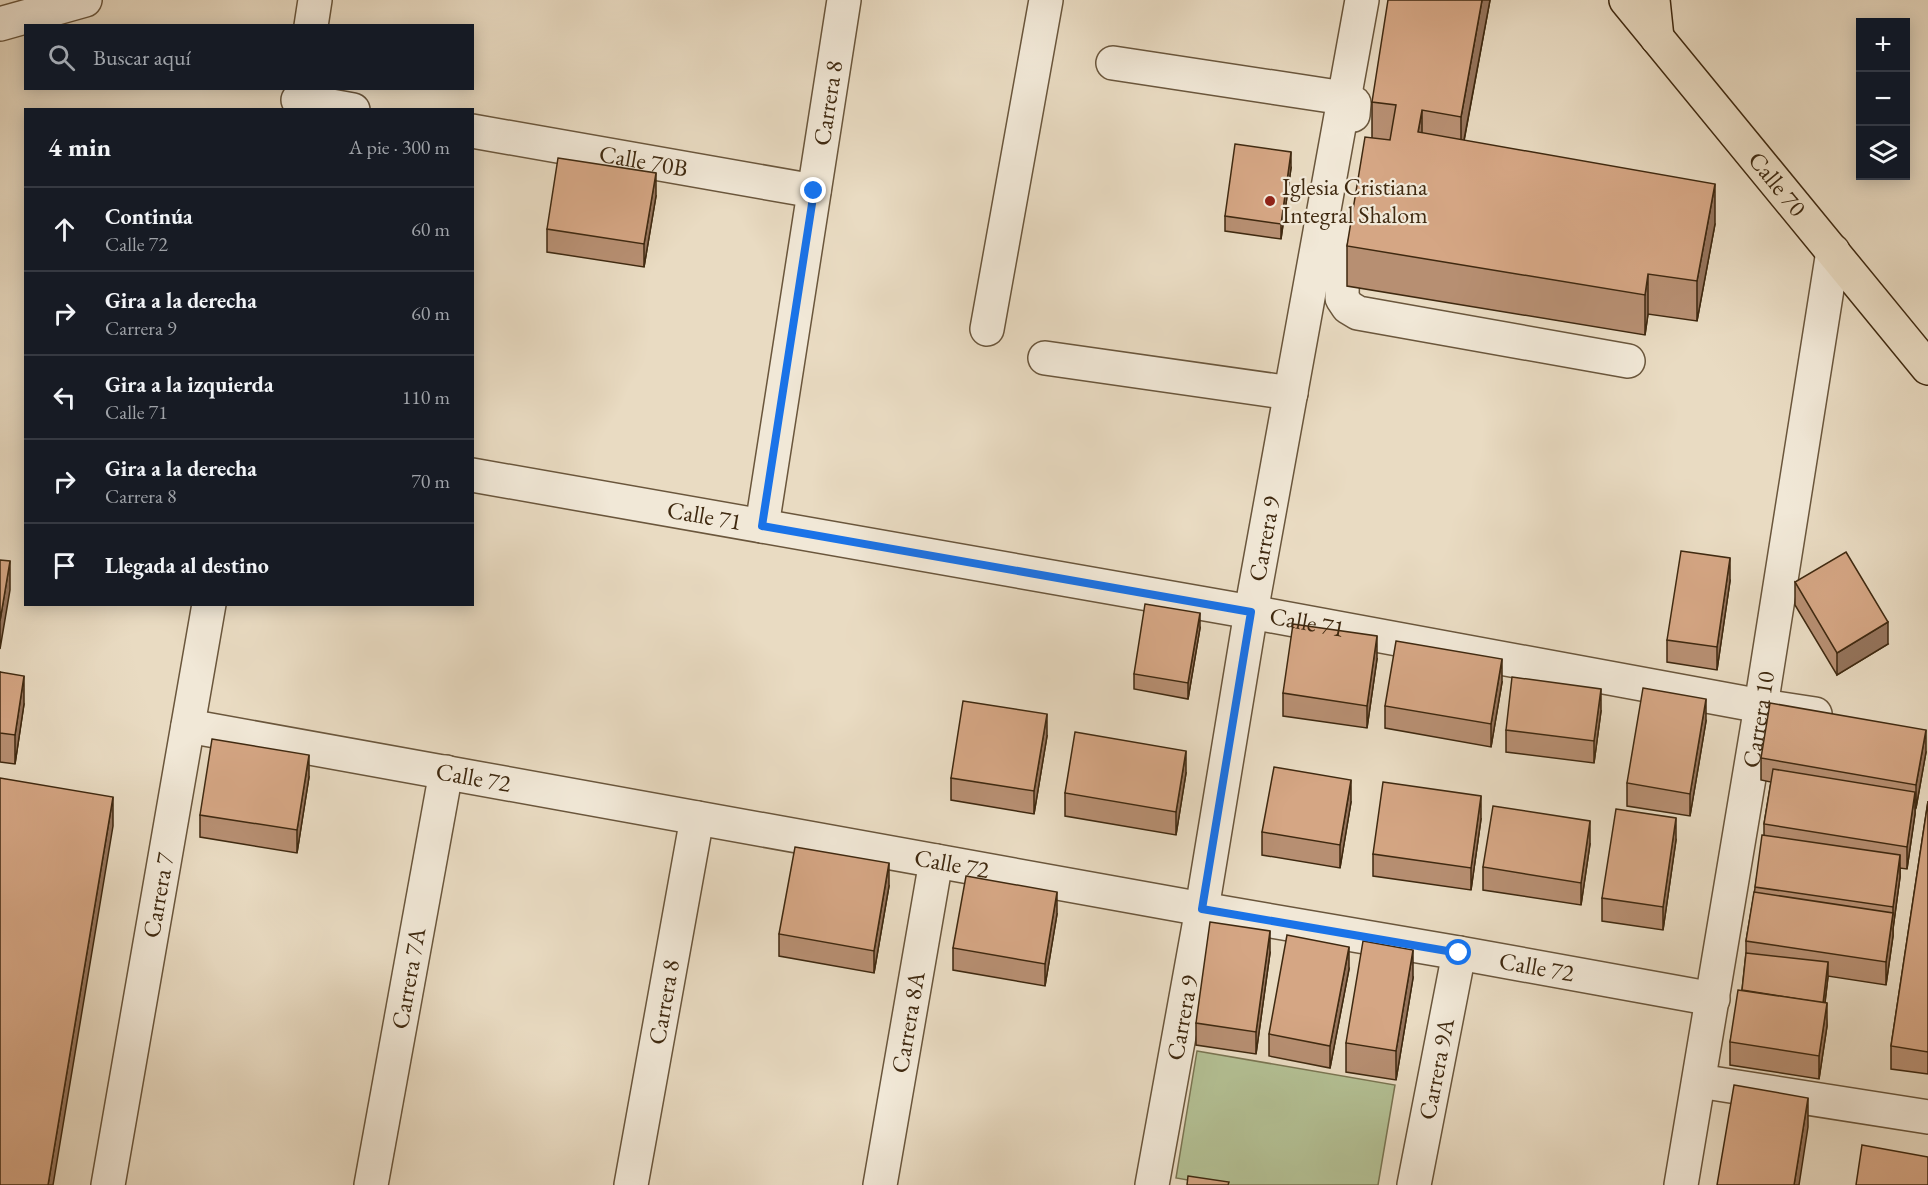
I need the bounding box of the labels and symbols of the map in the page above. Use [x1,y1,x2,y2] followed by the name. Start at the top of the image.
[805,58,849,148] street label: Carrera 8
[597,138,690,184] street label: Calle 70B
[1741,145,1813,223] street label: Calle 70
[1282,171,1428,230] place label: Iglesia Cristiana Integral Shalom
[800,177,826,203] route end
[1263,194,1277,208] marker: Iglesia Cristiana Integral Shalom
[1241,493,1287,584] street label: Carrera 9
[665,494,744,537] street label: Calle 71
[1267,600,1347,644] street label: Calle 71
[1735,669,1781,770] street label: Carrera 10
[434,755,514,799] street label: Calle 72
[912,841,992,885] street label: Calle 72
[135,850,181,940] street label: Carrera 7
[384,925,433,1032] street label: Carrera 7A
[1445,939,1471,965] route start
[1497,945,1577,989] street label: Calle 72
[641,957,686,1047] street label: Carrera 8
[884,969,932,1076] street label: Carrera 8A
[1159,972,1205,1063] street label: Carrera 9
[1411,1015,1461,1122] street label: Carrera 9A

